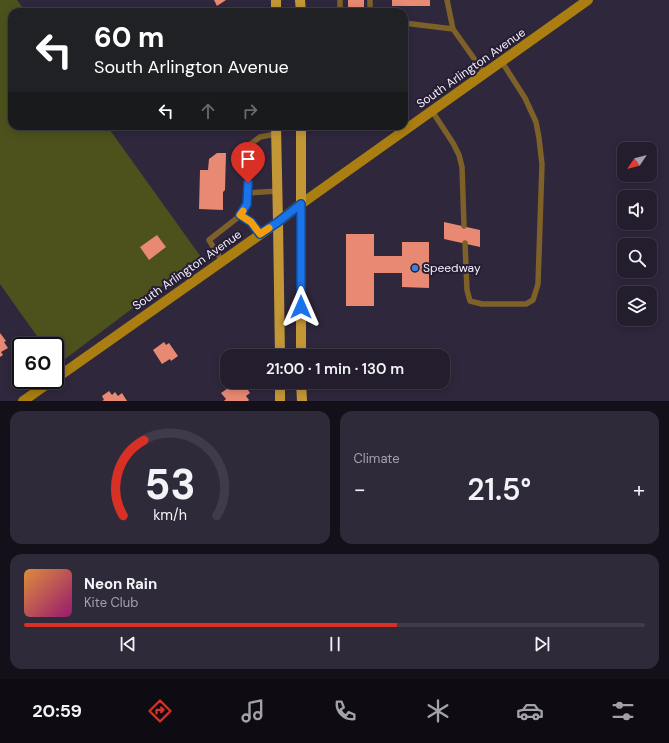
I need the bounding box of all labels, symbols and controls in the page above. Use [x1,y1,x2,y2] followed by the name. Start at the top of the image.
[94,19,164,56] text: 60 m
[28,24,80,76] icon: left
[413,24,529,112] street label: South Arlington Avenue
[94,55,289,79] text: South Arlington Avenue
[155,100,177,122] icon: left
[197,100,219,122] icon: ahead
[239,100,261,122] icon: right
[231,142,265,183] pin
[617,142,657,182] north arrow
[617,142,657,326] map controls
[237,148,259,170] icon: arrive
[617,190,657,230] button: sound
[129,226,245,314] street label: South Arlington Avenue
[617,238,657,278] button: search
[423,260,481,276] place label: Speedway
[410,263,420,273] marker: Speedway
[280,286,322,328] position arrow
[617,286,657,326] button: layers
[12,337,64,389] speed limit sign: 60
[266,359,404,379] text: 21:00 · 1 min · 130 m
[354,450,400,467] text: Climate
[144,457,195,511] text: 53
[467,470,531,509] text: 21.5°
[354,475,366,504] text: −
[633,475,645,504] text: +
[153,505,187,523] text: km/h
[84,574,157,594] text: Neon Rain
[84,594,138,611] text: Kite Club
[117,633,139,655] icon: previous
[324,633,346,655] icon: pause
[531,633,553,655] icon: next
[146,697,174,725] icon: directions
[239,697,267,725] icon: music
[331,697,359,725] icon: phone
[424,697,452,725] icon: climate
[516,697,544,725] icon: car
[609,697,637,725] icon: filters
[32,699,82,723] text: 20:59

